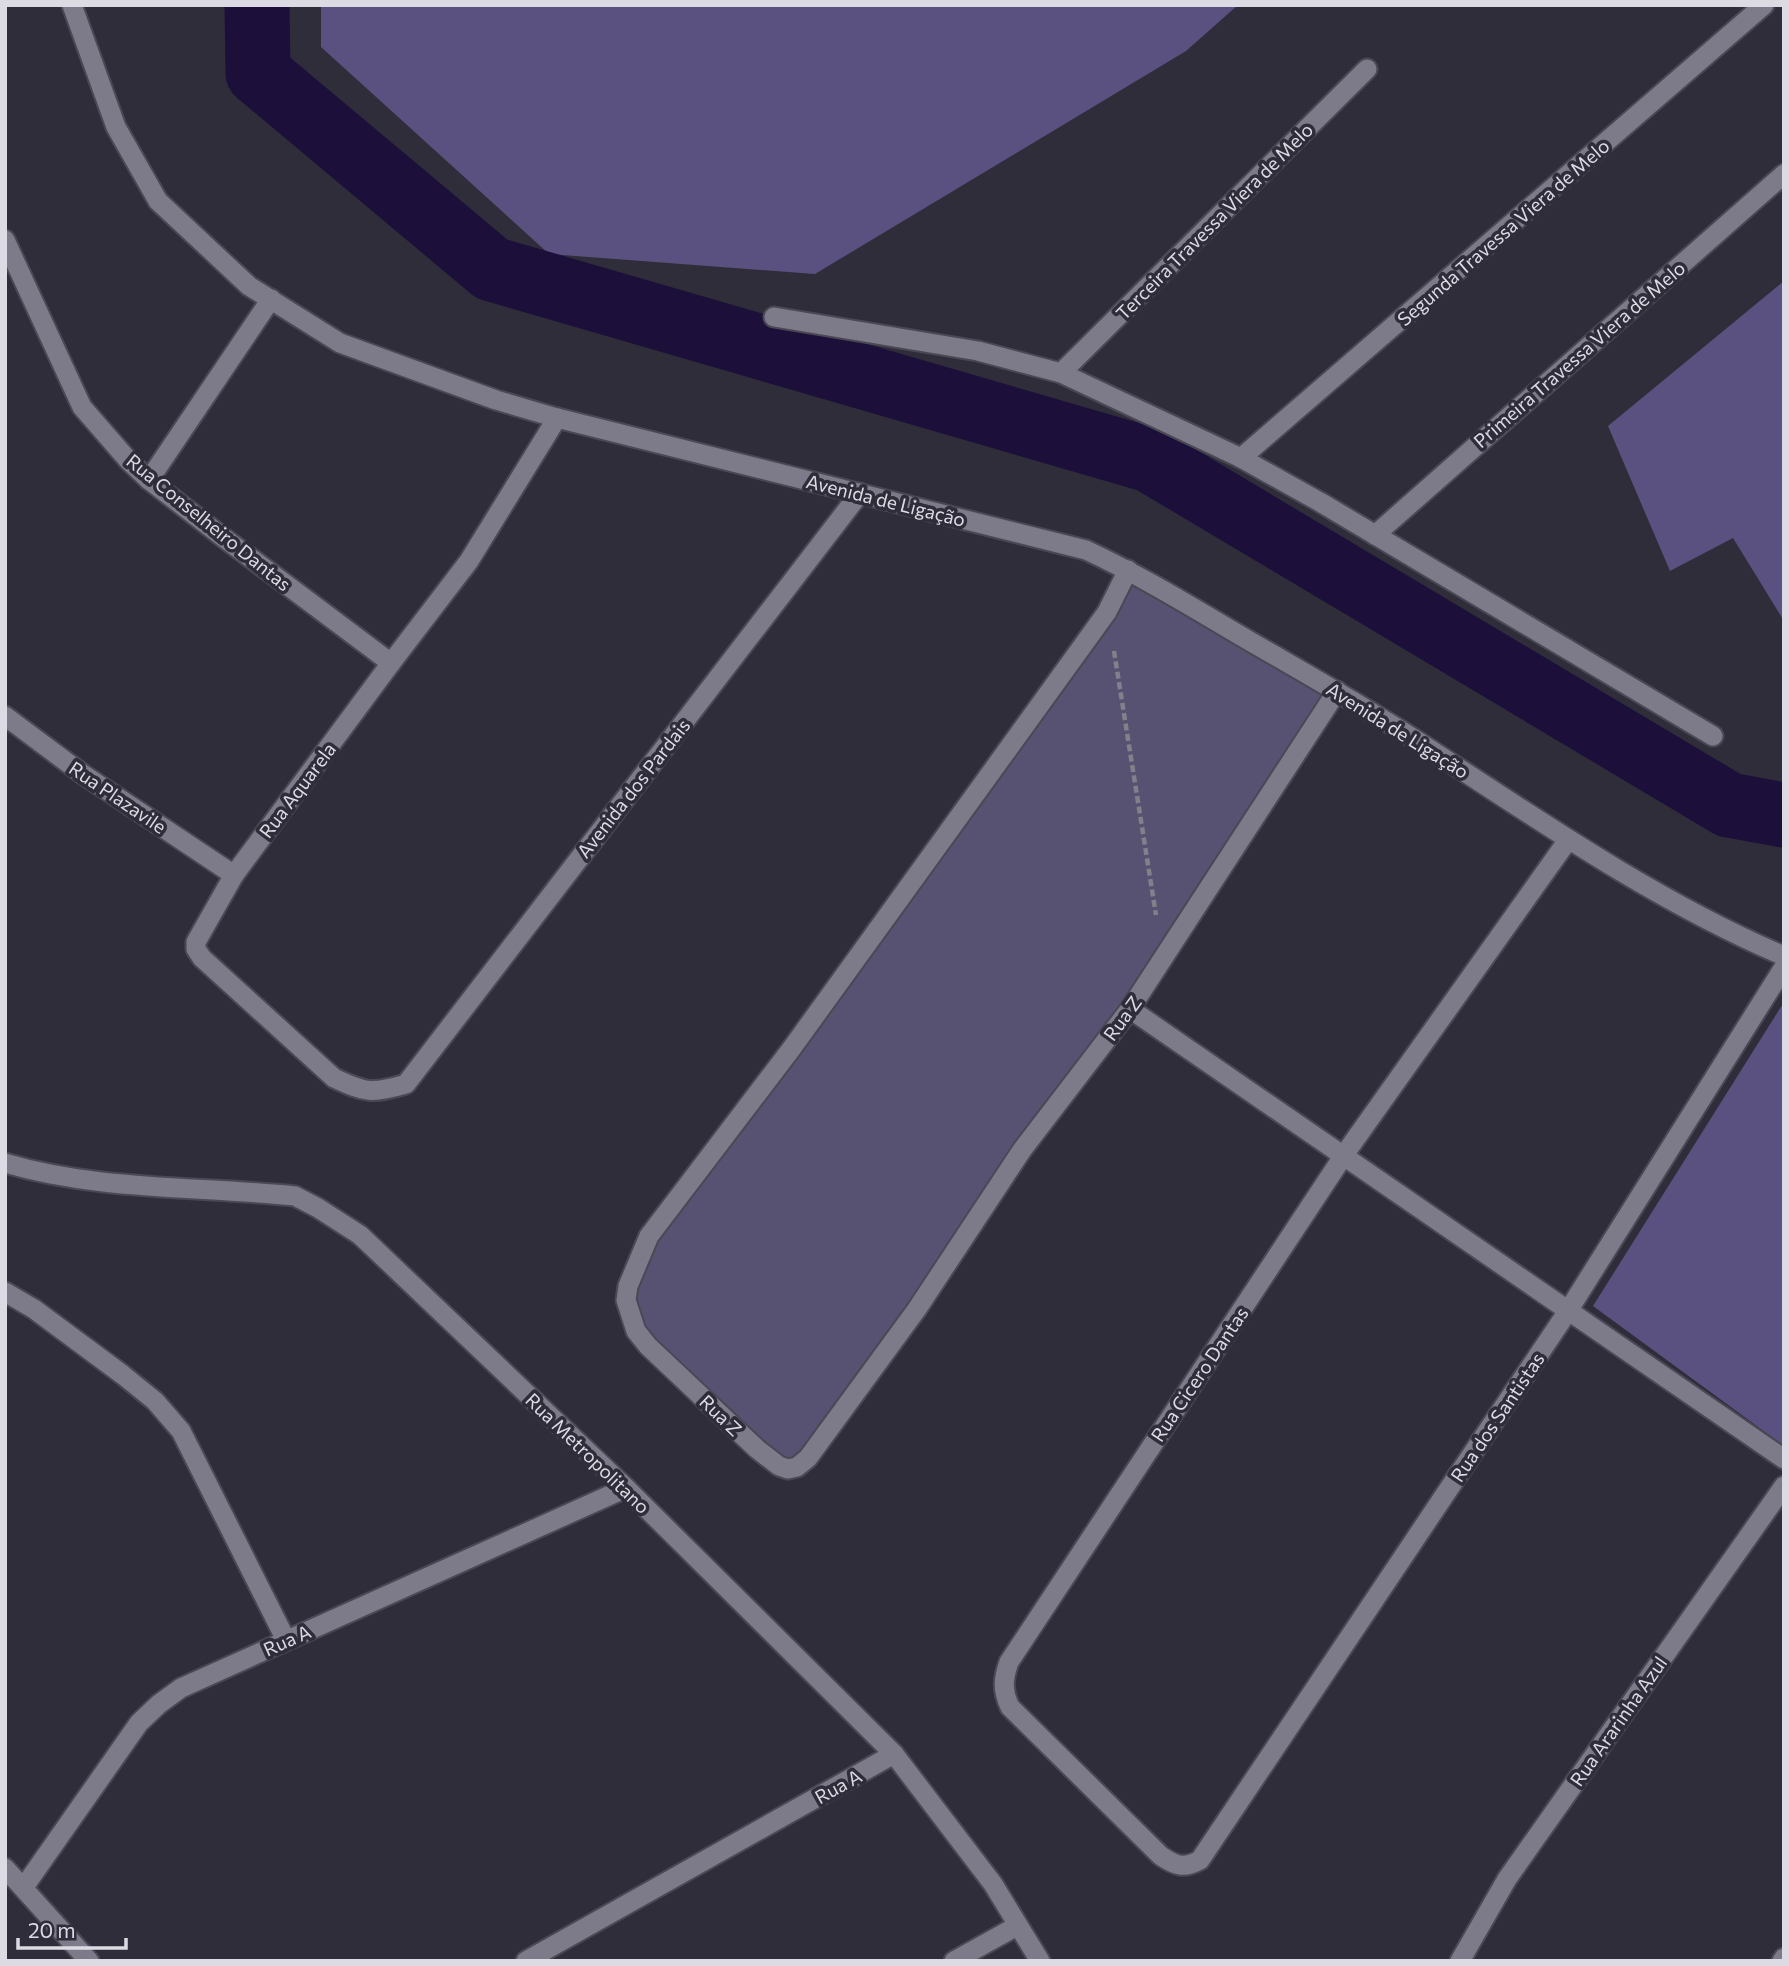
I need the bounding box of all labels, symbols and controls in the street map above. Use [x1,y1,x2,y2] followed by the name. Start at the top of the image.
[1111,118,1317,324] street label: Terceira Travessa Viera de Melo
[1392,134,1614,330] street label: Segunda Travessa Viera de Melo
[1469,256,1689,452] street label: Primeira Travessa Viera de Melo
[122,449,296,595] street label: Rua Conselheiro Dantas
[804,469,968,531] street label: Avenida de Ligação
[1323,677,1473,783] street label: Avenida de Ligação
[572,714,694,862] street label: Avenida dos Pardais
[254,738,340,842] street label: Rua Aquarela
[65,756,171,838] street label: Rua Plazavile
[1098,991,1146,1045] street label: Rua Z
[1145,1302,1253,1446] street label: Rua Cicero Dantas
[1445,1348,1549,1486] street label: Rua dos Santistas
[521,1388,655,1518] street label: Rua Metropolitano
[695,1390,747,1440] street label: Rua Z
[260,1619,314,1661] street label: Rua A
[1565,1652,1671,1790] street label: Rua Ararinha Azul
[811,1764,865,1808] street label: Rua A
[18,1906,126,1950] scale bar
[28,1917,76,1942] text: 20 m

